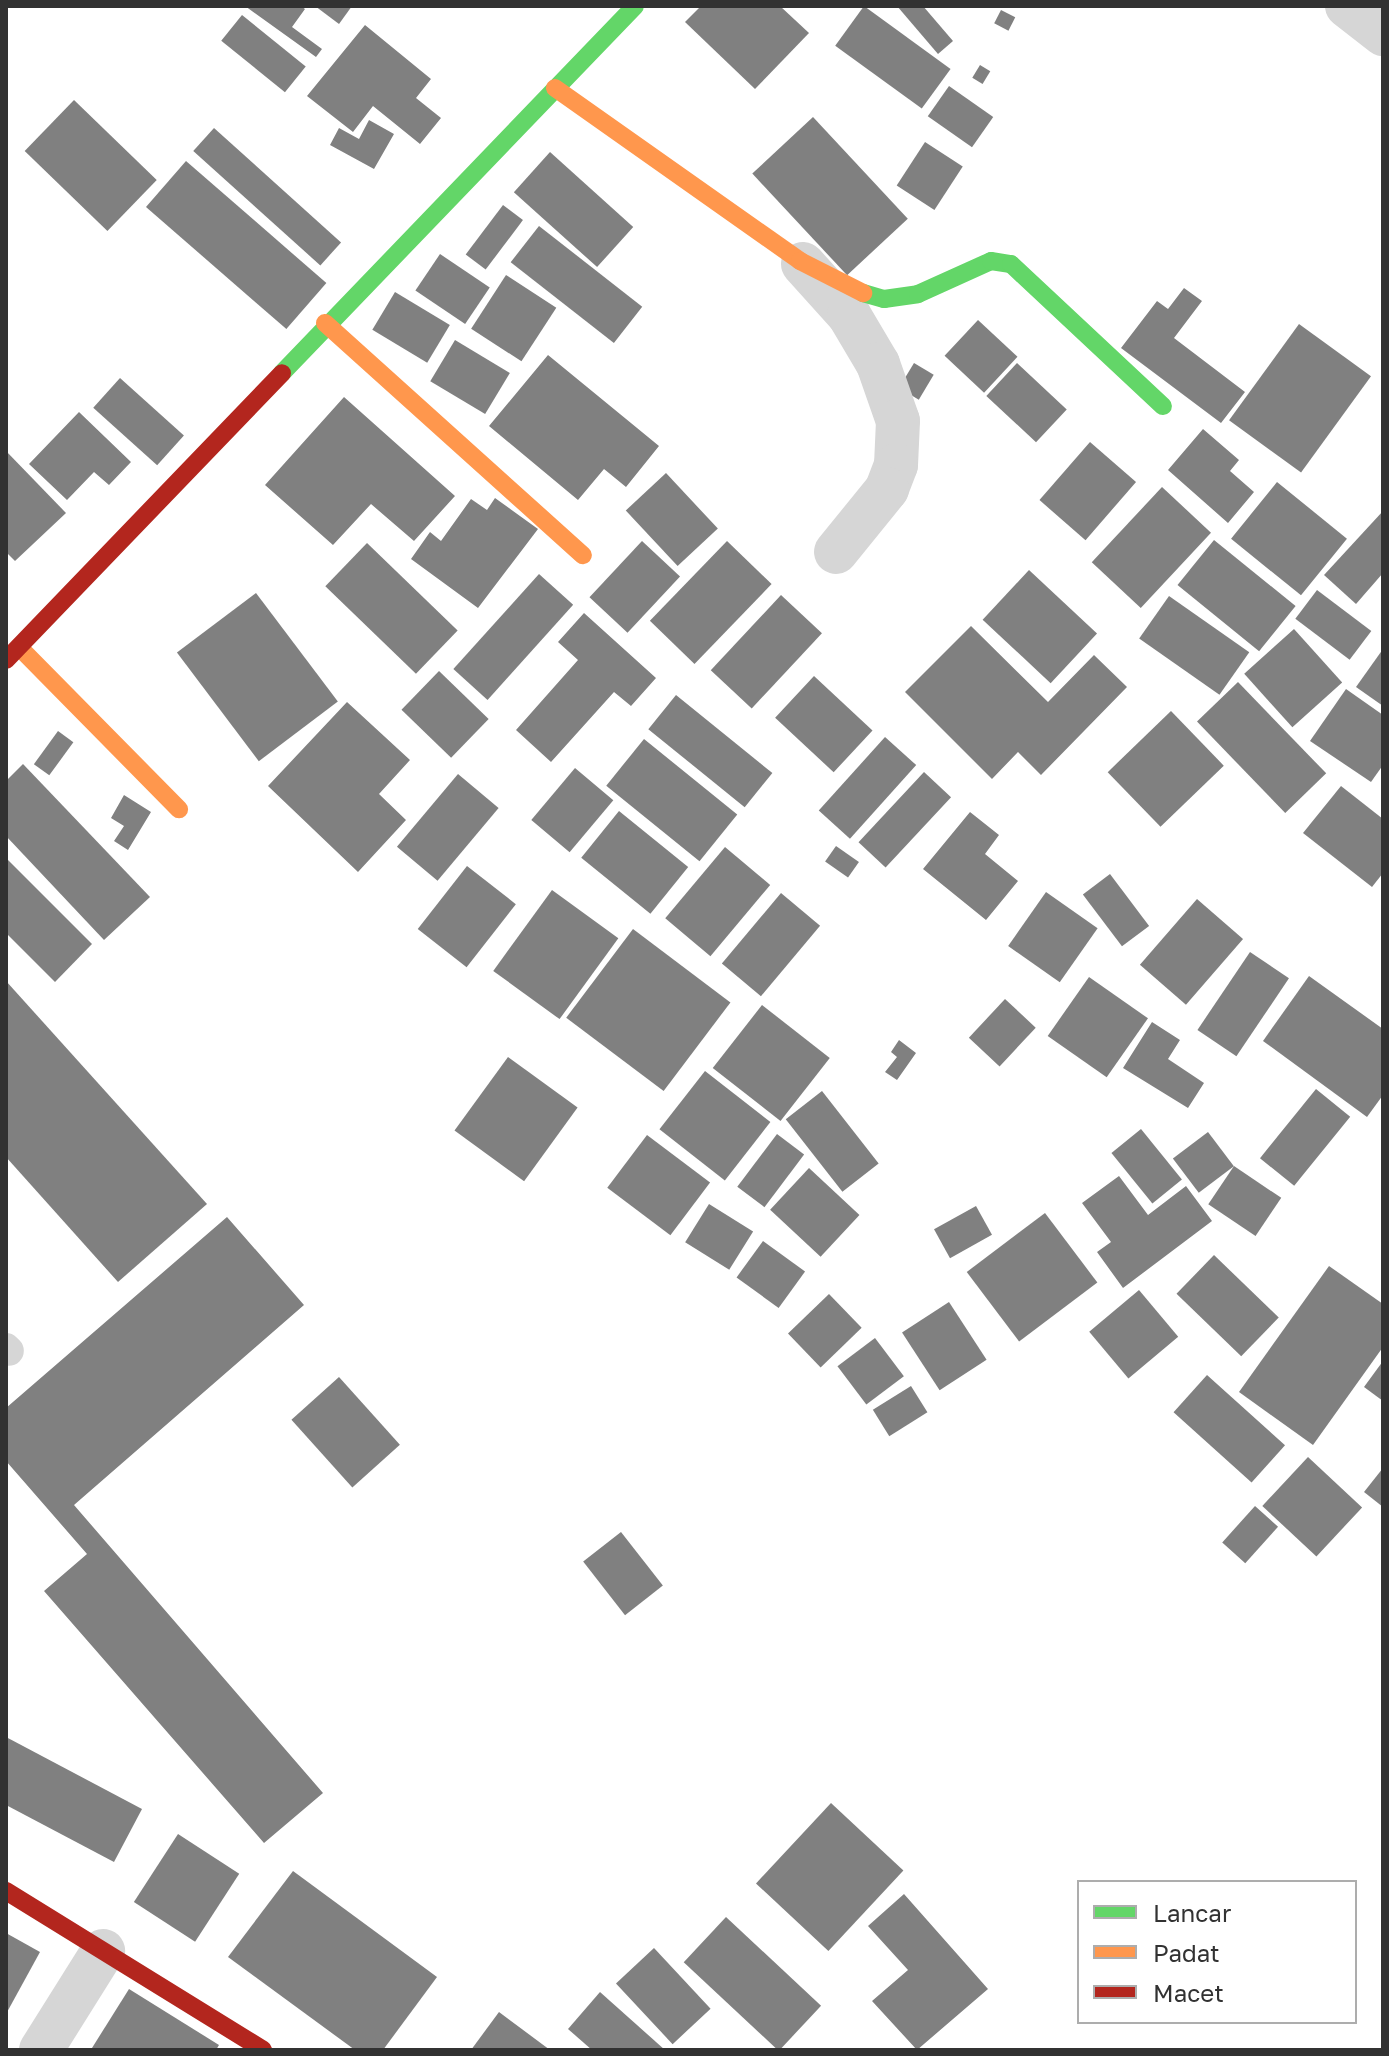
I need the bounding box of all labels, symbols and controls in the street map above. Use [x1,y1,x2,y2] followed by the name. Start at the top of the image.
[1077,1880,1357,2024] legend
[1153,1898,1231,1927] text: Lancar
[1153,1938,1220,1967] text: Padat
[1153,1978,1224,2007] text: Macet

